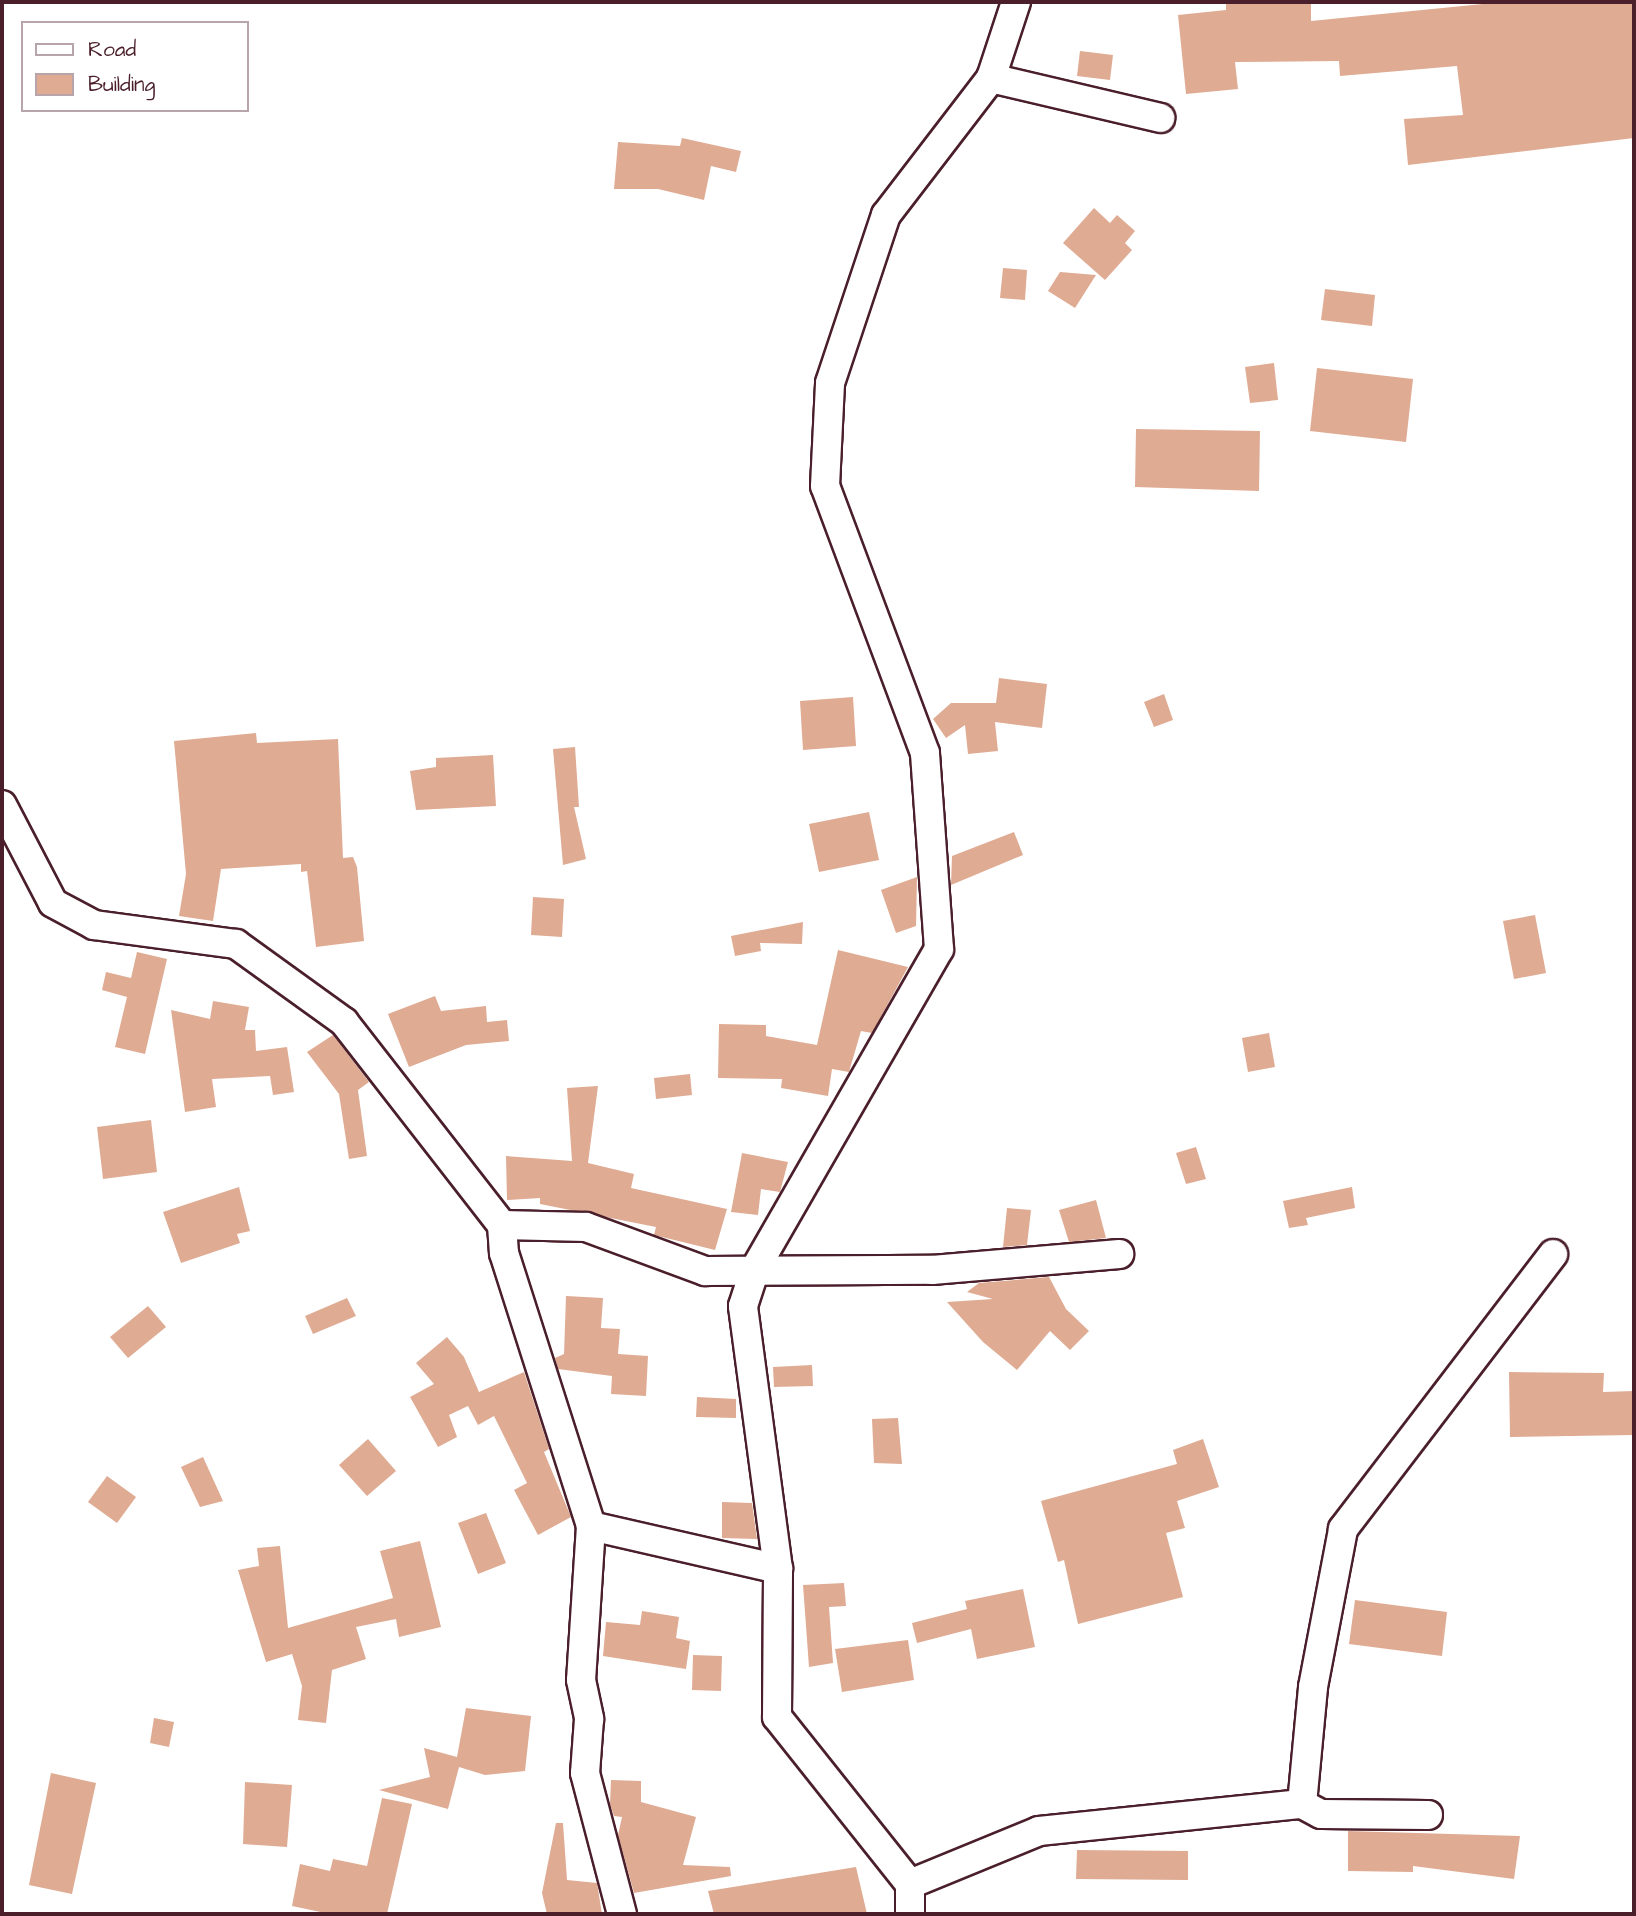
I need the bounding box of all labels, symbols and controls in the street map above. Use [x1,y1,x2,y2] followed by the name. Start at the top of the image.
[21,21,248,112] legend
[88,35,136,64] text: Road
[88,70,155,99] text: Building

